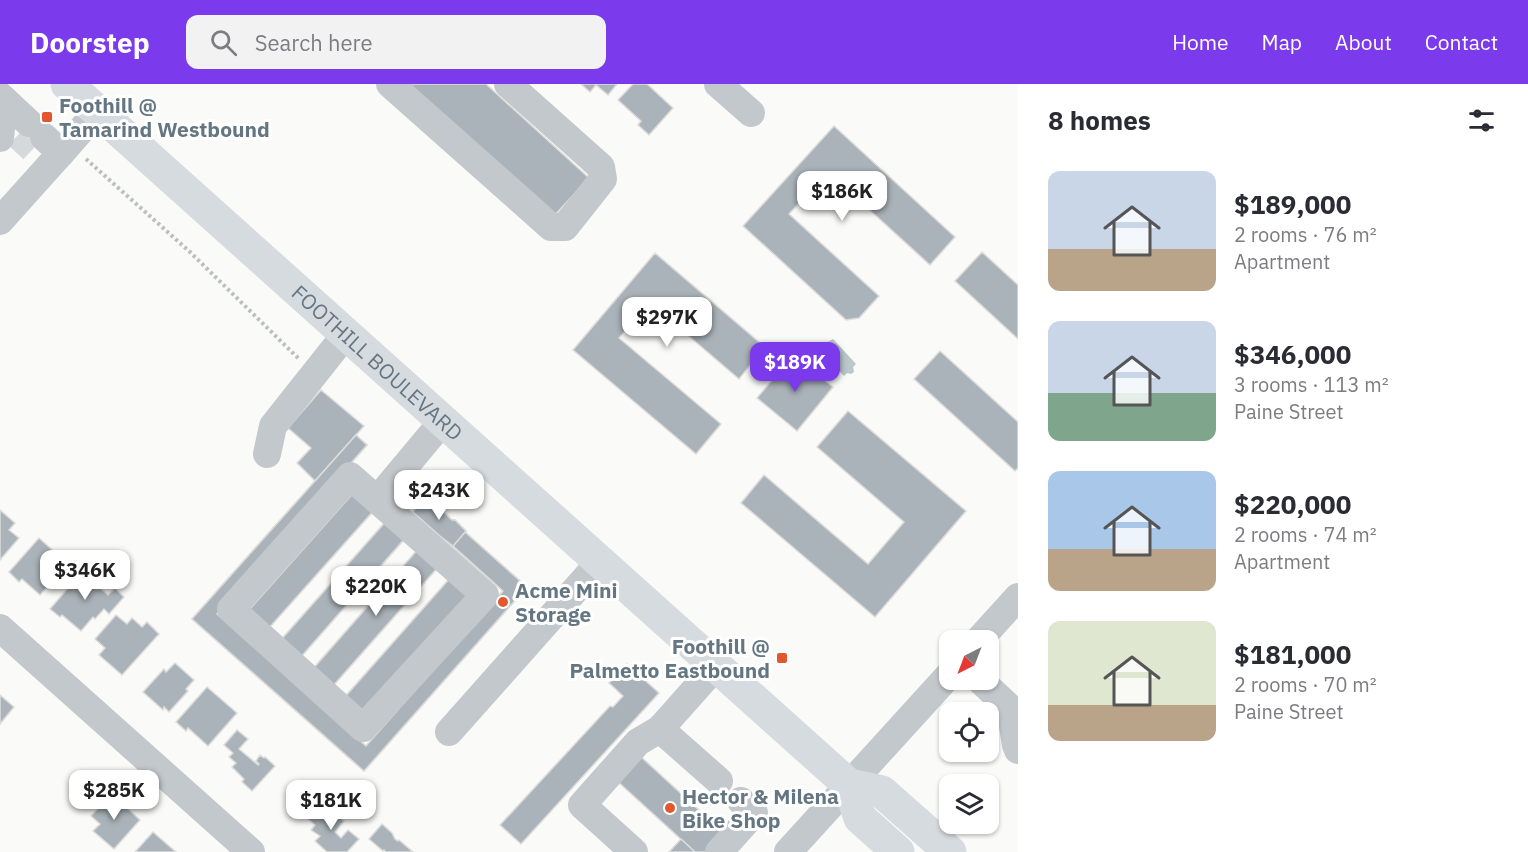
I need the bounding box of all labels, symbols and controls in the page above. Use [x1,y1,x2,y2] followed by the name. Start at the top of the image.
[186,15,606,69] search box
[30,24,150,61] text: Doorstep
[207,26,240,59] icon: search
[255,28,373,57] text: Search here
[1172,28,1229,56] text: Home
[1262,28,1302,56] text: Map
[1335,28,1392,56] text: About
[1425,28,1498,56] text: Contact
[59,91,270,143] place label: Foothill @ Tamarind Westbound
[1048,103,1151,137] text: 8 homes
[1465,104,1498,137] icon: filters
[40,110,54,124] marker: Foothill @ Tamarind Westbound
[800,171,884,222] pin: $186K
[811,177,873,204] text: $186K
[1234,187,1351,221] text: $189,000
[1096,195,1168,267] icon: home
[1234,221,1377,248] text: 2 rooms · 76 m²
[1234,248,1330,275] text: Apartment
[286,278,469,446] street label: FOOTHILL BOULEVARD
[625,297,709,348] pin: $297K
[636,303,698,330] text: $297K
[1234,337,1351,371] text: $346,000
[753,342,837,393] pin: $189K
[1096,345,1168,417] icon: home
[764,348,826,375] text: $189K
[1234,371,1389,398] text: 3 rooms · 113 m²
[1234,398,1344,425] text: Paine Street
[397,470,481,521] pin: $243K
[408,476,470,503] text: $243K
[1234,487,1351,521] text: $220,000
[1096,495,1168,567] icon: home
[1234,521,1377,548] text: 2 rooms · 74 m²
[1234,548,1330,575] text: Apartment
[43,550,127,601] pin: $346K
[54,556,116,583] text: $346K
[334,566,418,617] pin: $220K
[345,572,407,599] text: $220K
[515,576,618,628] place label: Acme Mini Storage
[496,595,510,609] marker: Acme Mini Storage
[939,630,999,690] north arrow
[939,630,999,834] map controls
[569,632,770,684] place label: Foothill @ Palmetto Eastbound
[1234,637,1351,671] text: $181,000
[1096,645,1168,717] icon: home
[775,651,789,665] marker: Foothill @ Palmetto Eastbound
[1234,671,1377,698] text: 2 rooms · 70 m²
[1234,698,1344,725] text: Paine Street
[939,702,999,762] button: locate
[72,770,156,821] pin: $285K
[939,774,999,834] button: layers
[83,776,145,803] text: $285K
[289,780,373,831] pin: $181K
[682,782,839,834] place label: Hector & Milena Bike Shop
[300,786,362,813] text: $181K
[663,801,677,815] marker: Hector & Milena Bike Shop

